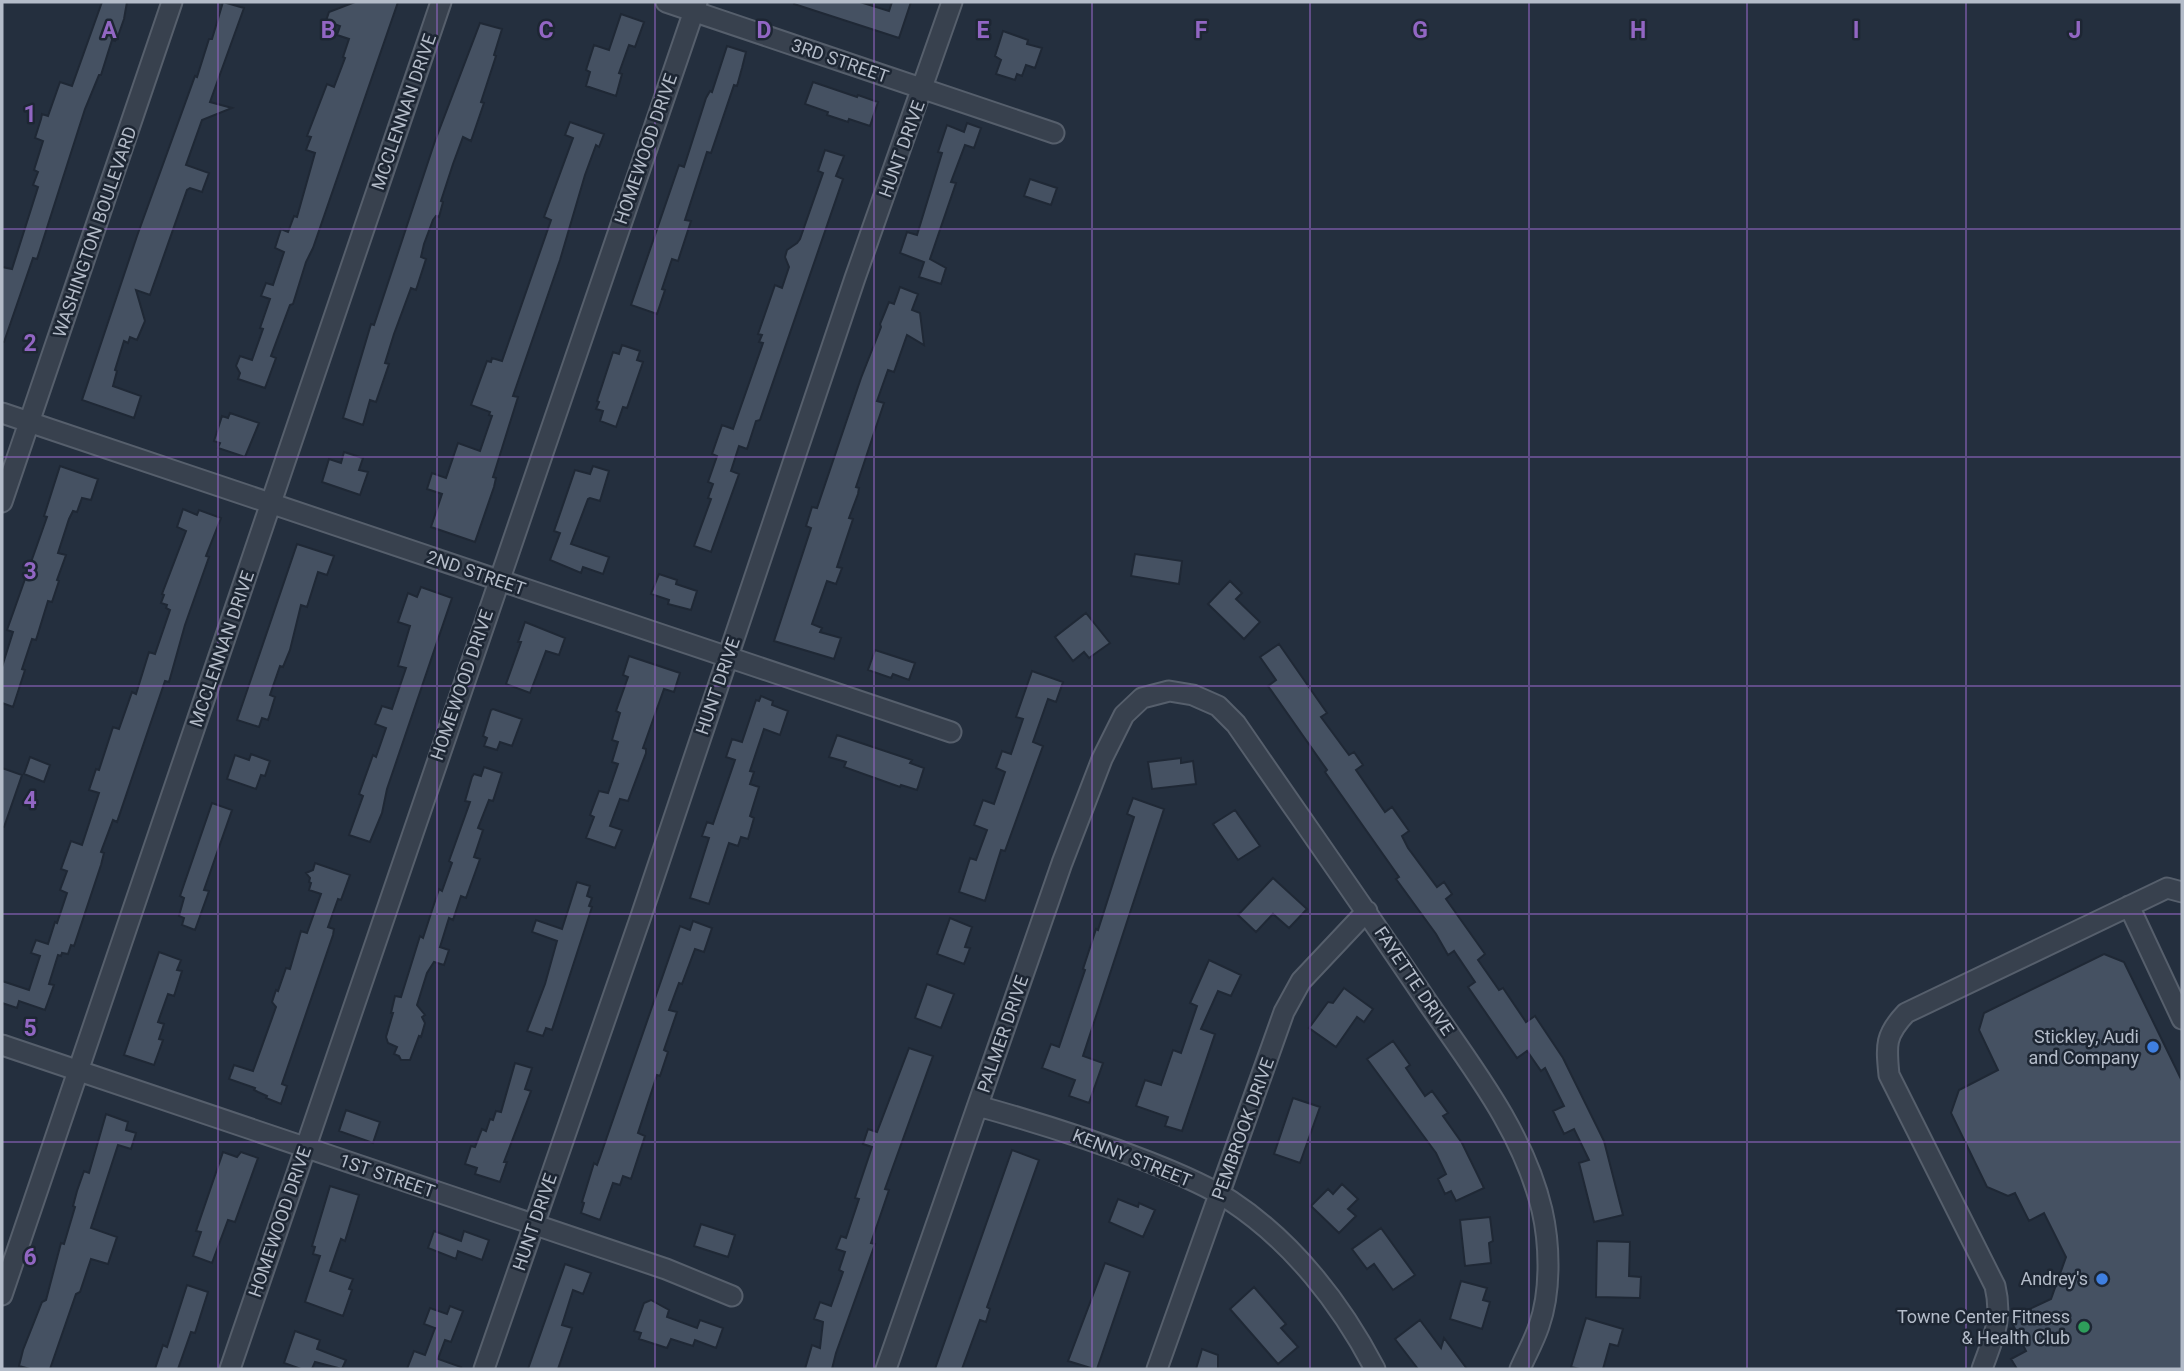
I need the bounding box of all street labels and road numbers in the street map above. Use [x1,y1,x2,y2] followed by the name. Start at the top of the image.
[367,31,440,193] street label: MCCLENNAN DRIVE
[789,34,892,87] street label: 3RD STREET
[610,71,681,227] street label: HOMEWOOD DRIVE
[874,98,929,200] street label: HUNT DRIVE
[49,124,141,340] street label: WASHINGTON BOULEVARD
[424,546,529,599] street label: 2ND STREET
[185,568,258,730] street label: MCCLENNAN DRIVE
[426,607,497,763] street label: HOMEWOOD DRIVE
[691,634,744,737] street label: HUNT DRIVE
[1370,922,1458,1039] street label: FAYETTE DRIVE
[973,972,1032,1095] street label: PALMER DRIVE
[1207,1055,1278,1203] street label: PEMBROOK DRIVE
[1070,1124,1195,1191] street label: KENNY STREET
[244,1144,315,1300] street label: HOMEWOOD DRIVE
[337,1149,438,1202] street label: 1ST STREET
[508,1170,561,1273] street label: HUNT DRIVE

